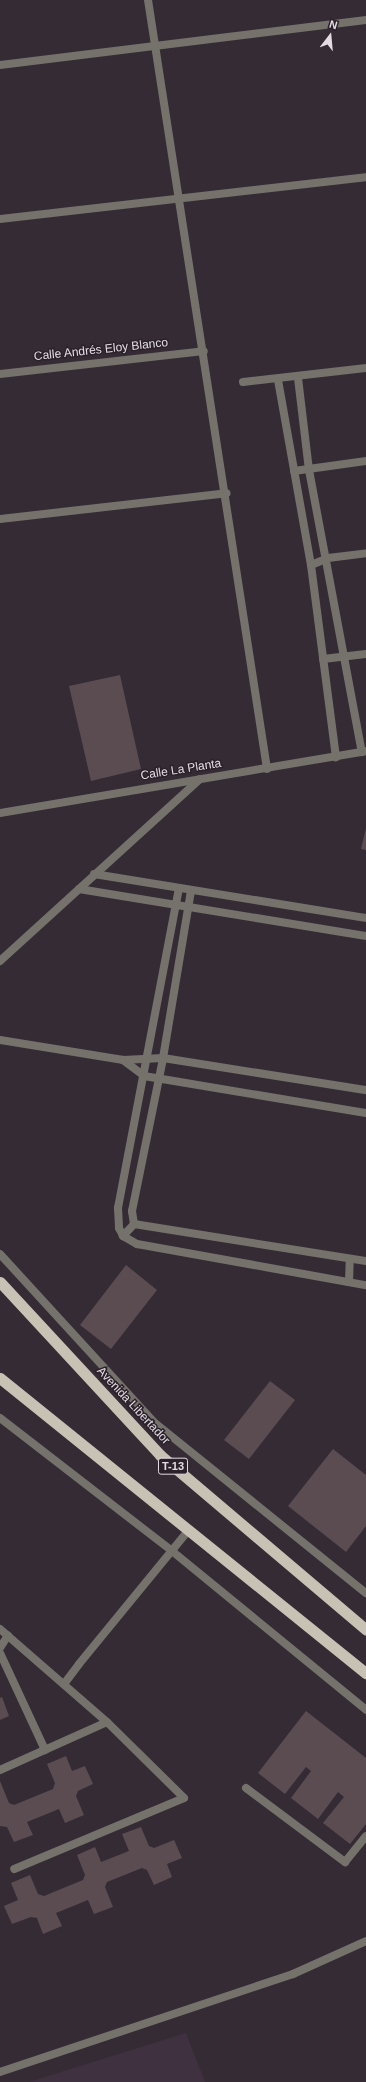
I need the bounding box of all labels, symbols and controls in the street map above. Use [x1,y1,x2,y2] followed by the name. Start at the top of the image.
[310,16,350,56] north arrow
[328,18,339,31] text: N
[33,336,169,364] street label: Calle Andrés Eloy Blanco
[140,757,222,783] street label: Calle La Planta
[93,1364,173,1448] street label: Avenida Libertador
[157,1457,189,1475] road number: T-13

